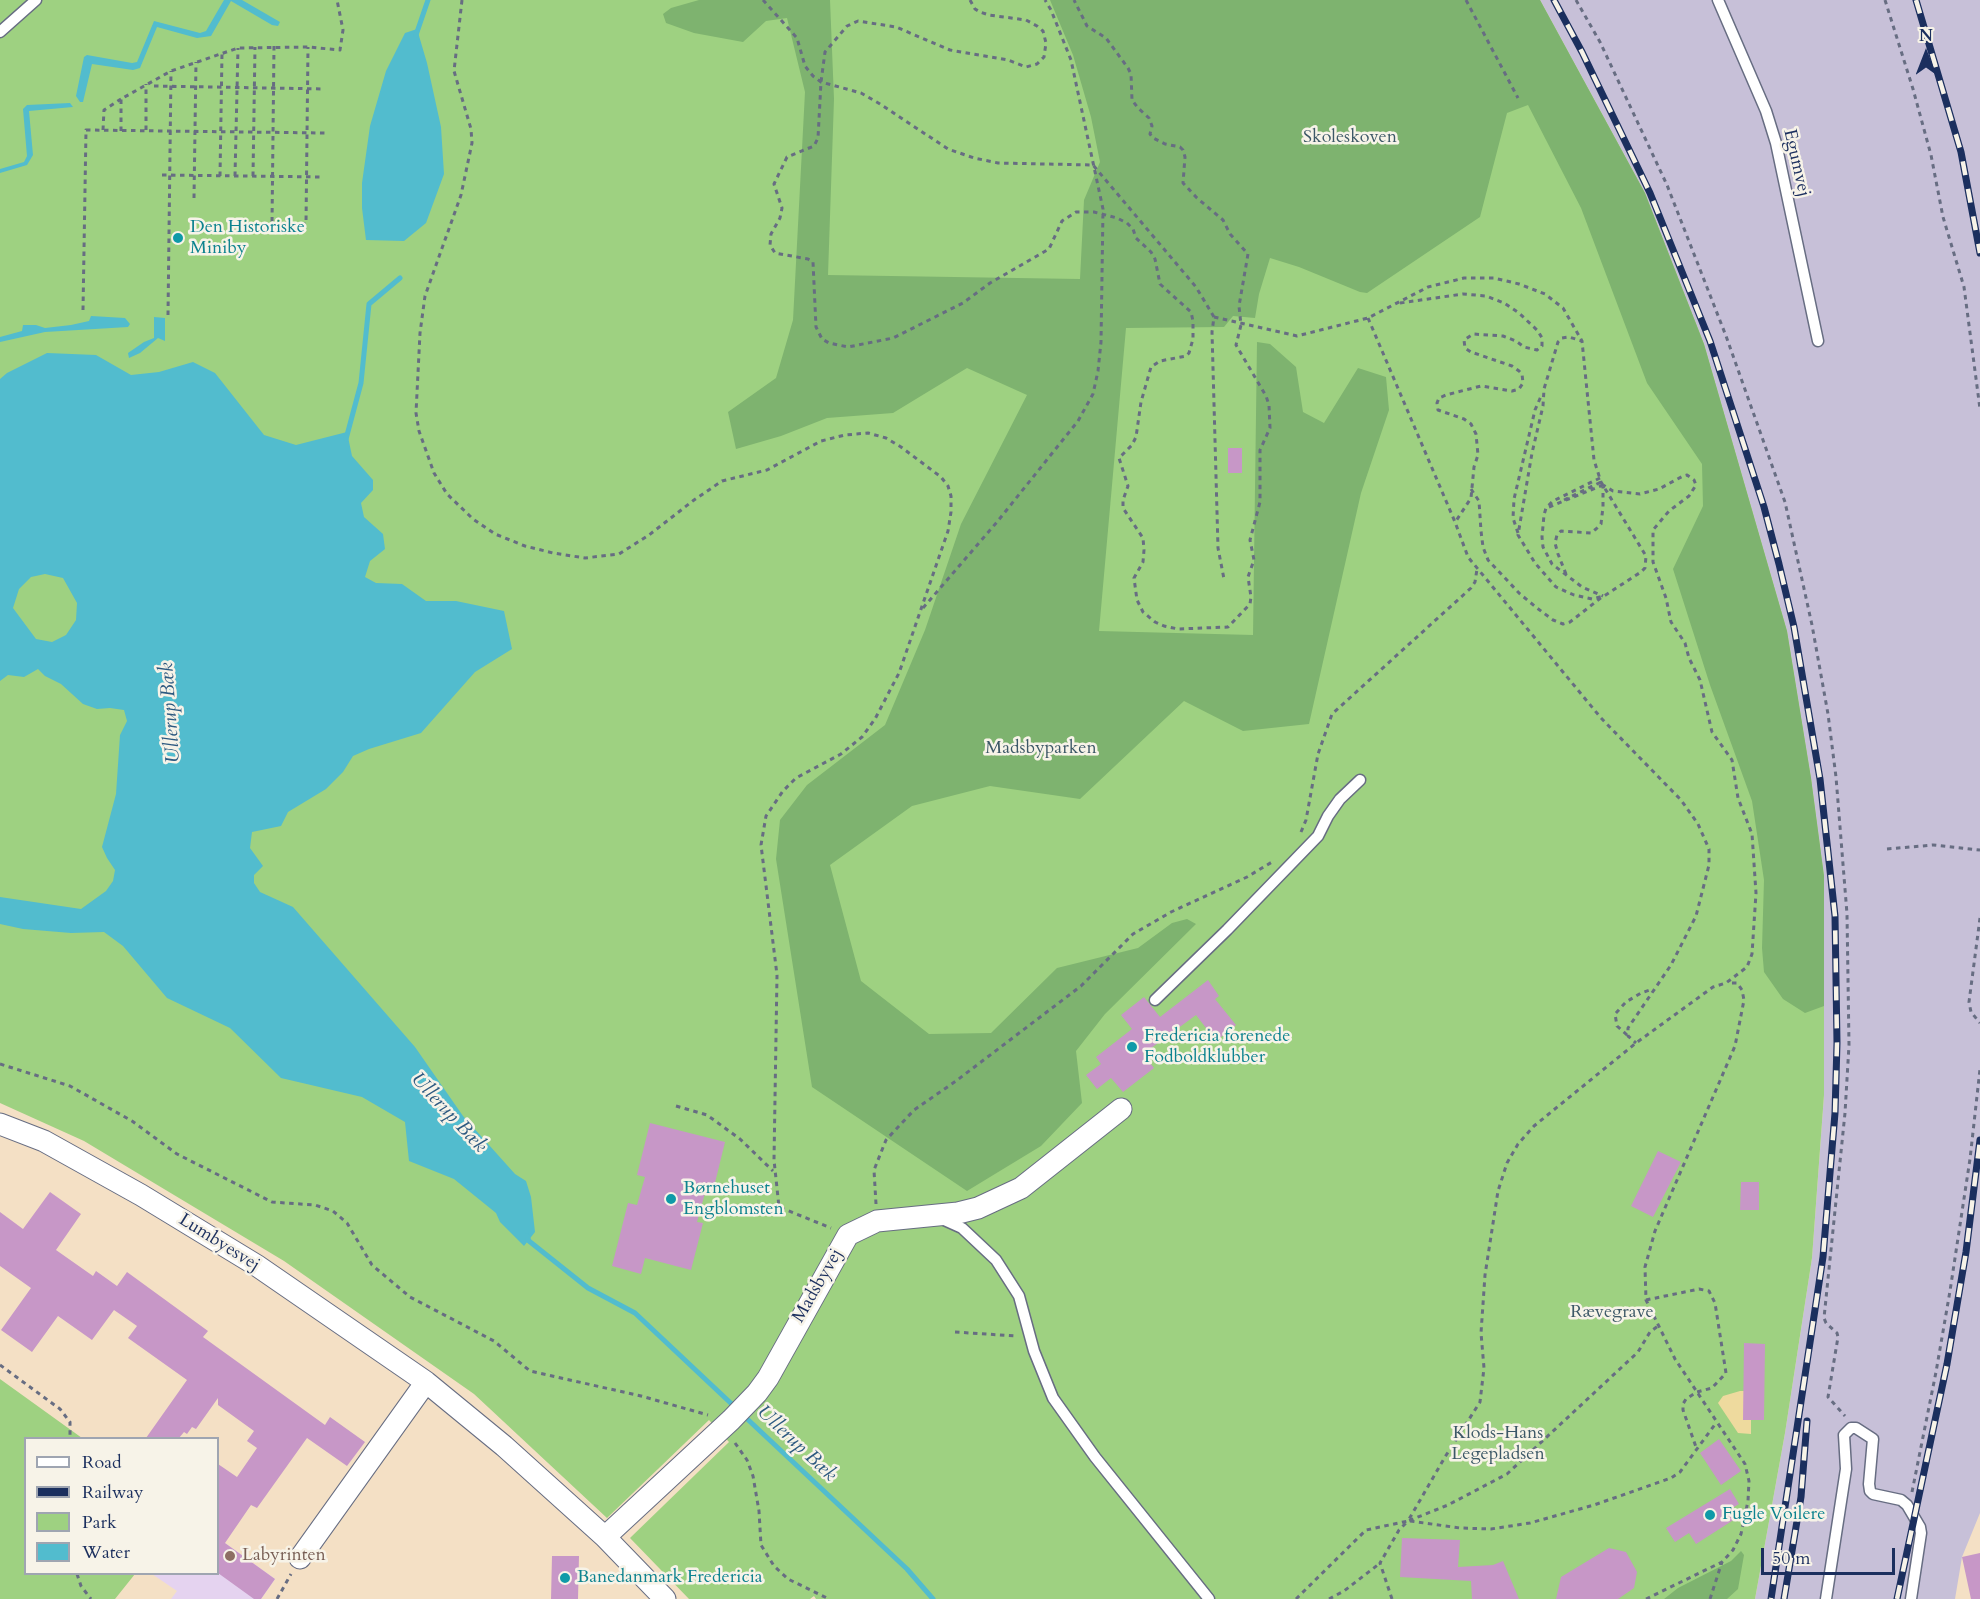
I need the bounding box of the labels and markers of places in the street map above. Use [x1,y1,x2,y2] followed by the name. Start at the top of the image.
[190,217,305,260] place label: Den Historiske Miniby
[171,231,185,245] marker: Den Historiske Miniby
[1144,1026,1290,1068] place label: Fredericia forenede Fodboldklubber
[1125,1040,1139,1054] marker: Fredericia forenede Fodboldklubber
[683,1178,784,1220] place label: Børnehuset Engblomsten
[664,1192,678,1206] marker: Børnehuset Engblomsten
[1722,1504,1825,1526] place label: Fugle Voilere
[1703,1508,1717,1522] marker: Fugle Voilere
[242,1545,326,1567] place label: Labyrinten
[223,1549,237,1563] marker: Labyrinten
[577,1567,762,1589] place label: Banedanmark Fredericia
[558,1571,572,1585] marker: Banedanmark Fredericia

